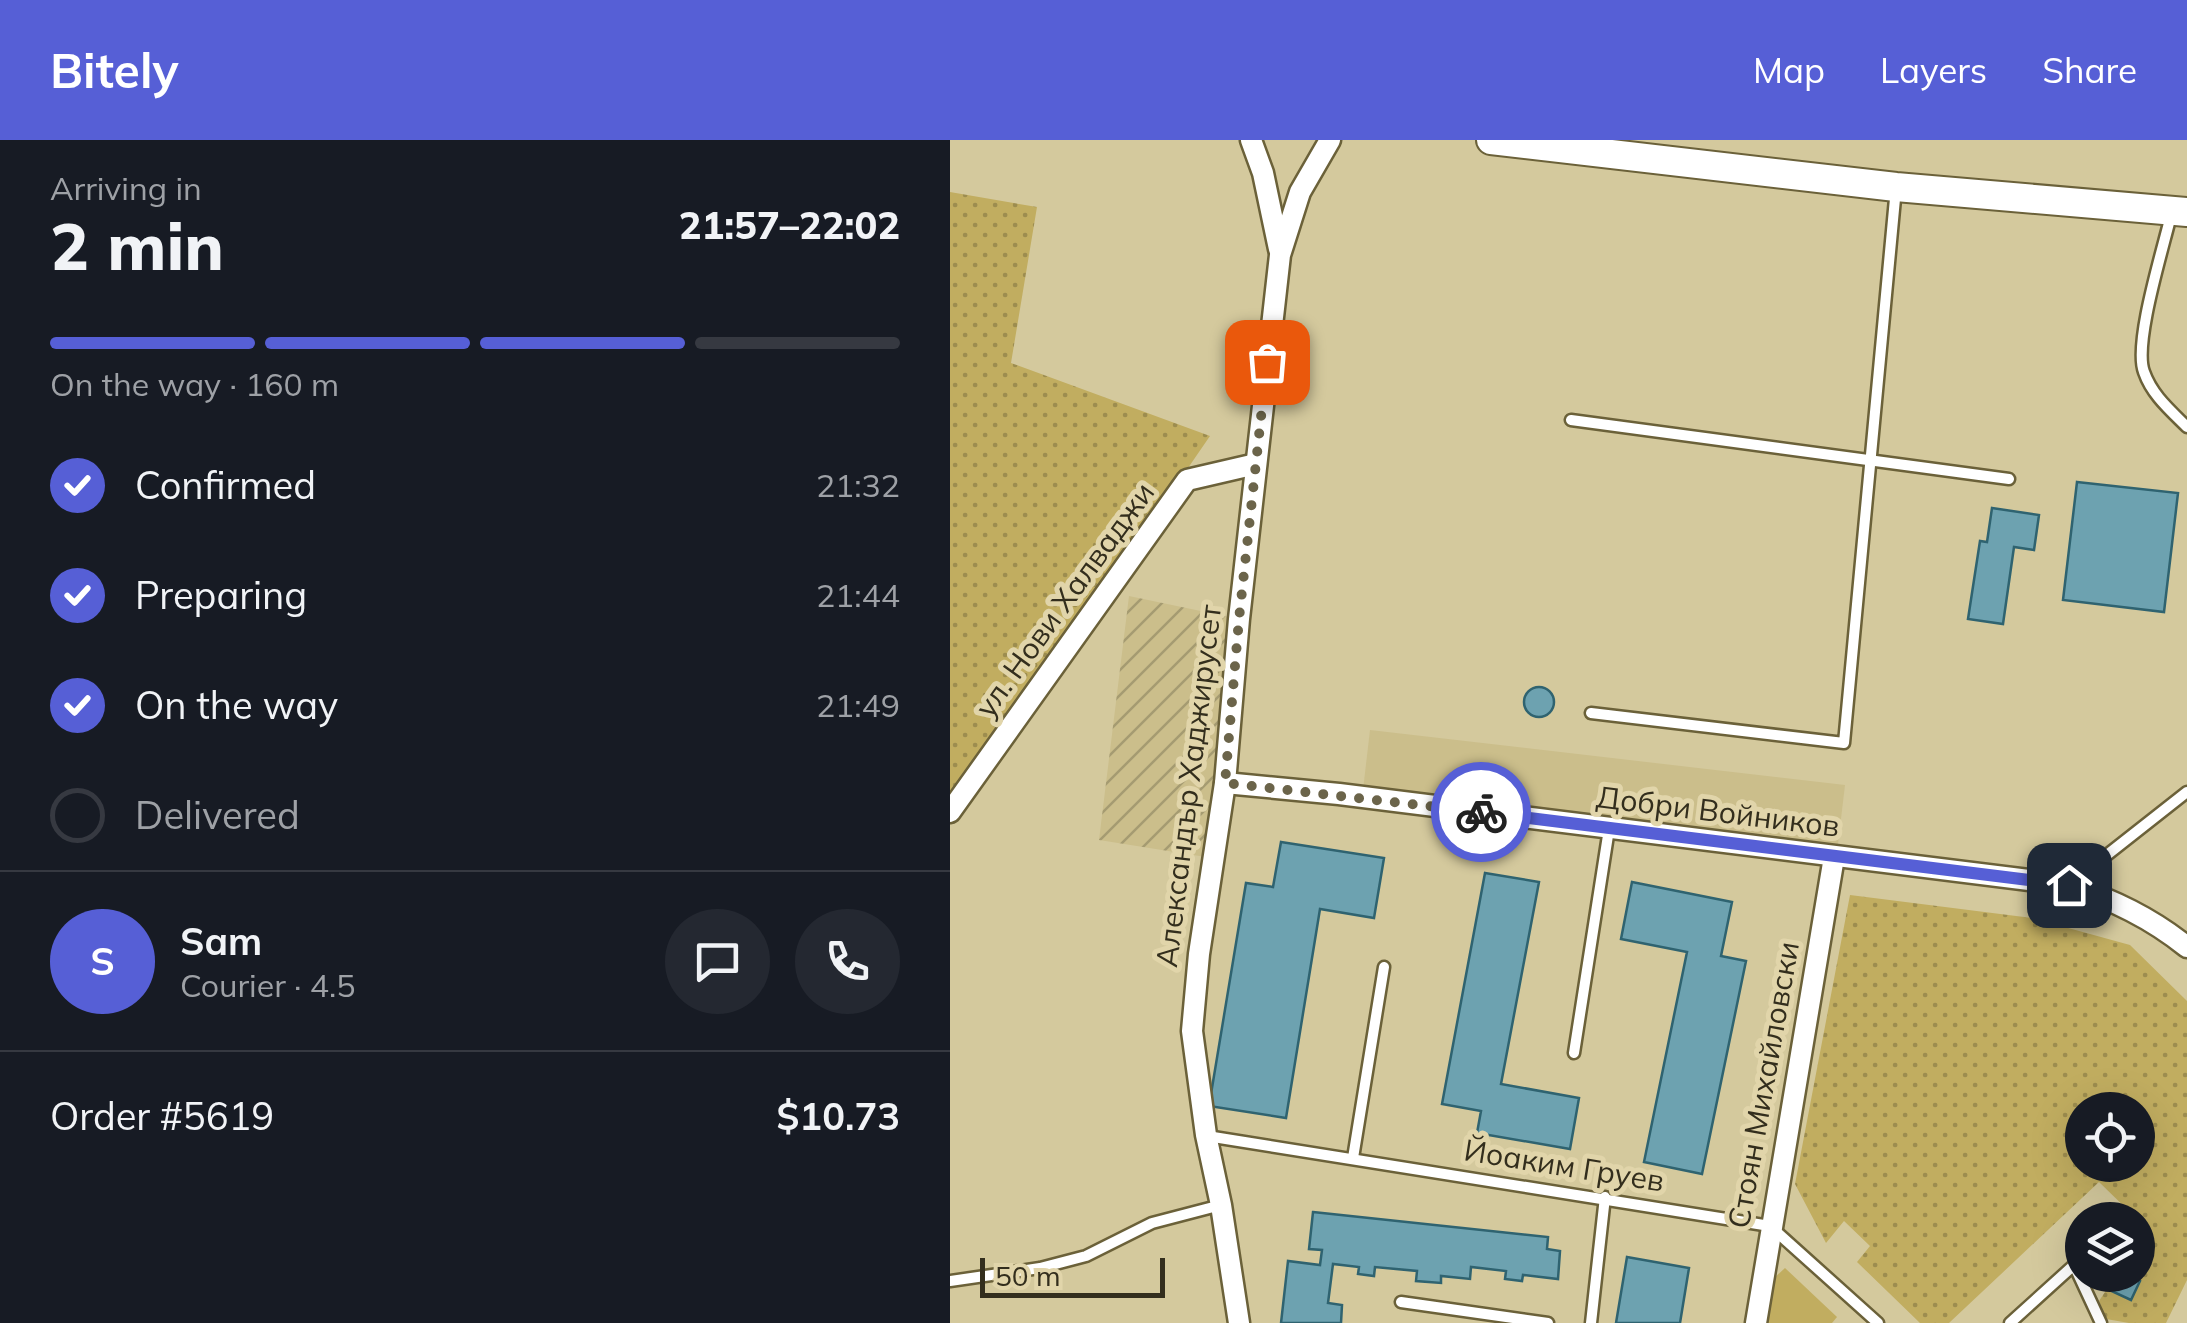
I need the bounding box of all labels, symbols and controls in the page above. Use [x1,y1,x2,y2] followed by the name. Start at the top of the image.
[50,40,179,100] text: Bitely
[1753,48,1825,92] text: Map
[1880,48,1987,92] text: Layers
[2042,48,2137,92] text: Share
[50,168,202,208] text: Arriving in
[679,201,900,249] text: 21:57–22:02
[50,205,224,286] text: 2 min
[1225,320,1310,405] pin
[1240,335,1295,390] icon: bag
[50,364,339,404] text: On the way · 160 m
[50,458,105,513] icon: check
[135,461,316,509] text: Confirmed
[816,465,900,505] text: 21:32
[966,474,1162,724] street label: ул. Нови Халваджи
[50,568,105,623] icon: check
[135,571,307,619] text: Preparing
[816,575,900,615] text: 21:44
[1147,602,1229,969] street label: Александър Хаджирусет
[50,678,105,733] icon: check
[135,681,338,729] text: On the way
[816,685,900,725] text: 21:49
[1431,762,1531,862] courier
[1594,777,1842,845] street label: Добри Войников
[1454,785,1509,840] icon: bike
[135,791,300,839] text: Delivered
[2027,843,2112,928] pin
[2042,858,2097,913] icon: home
[665,909,770,1014] button: chat
[795,909,900,1014] button: phone
[180,917,262,965] text: Sam
[90,937,115,985] text: S
[1719,938,1807,1231] street label: Стоян Михайловски
[180,965,356,1005] text: Courier · 4.5
[50,1092,274,1140] text: Order #5619
[777,1092,900,1140] text: $10.73
[2065,1092,2155,1292] map controls
[2065,1092,2155,1182] button: locate
[1461,1130,1667,1200] street label: Йоаким Груев
[2065,1202,2155,1292] button: layers
[980,1253,1165,1298] scale bar
[995,1258,1061,1293] text: 50 m

